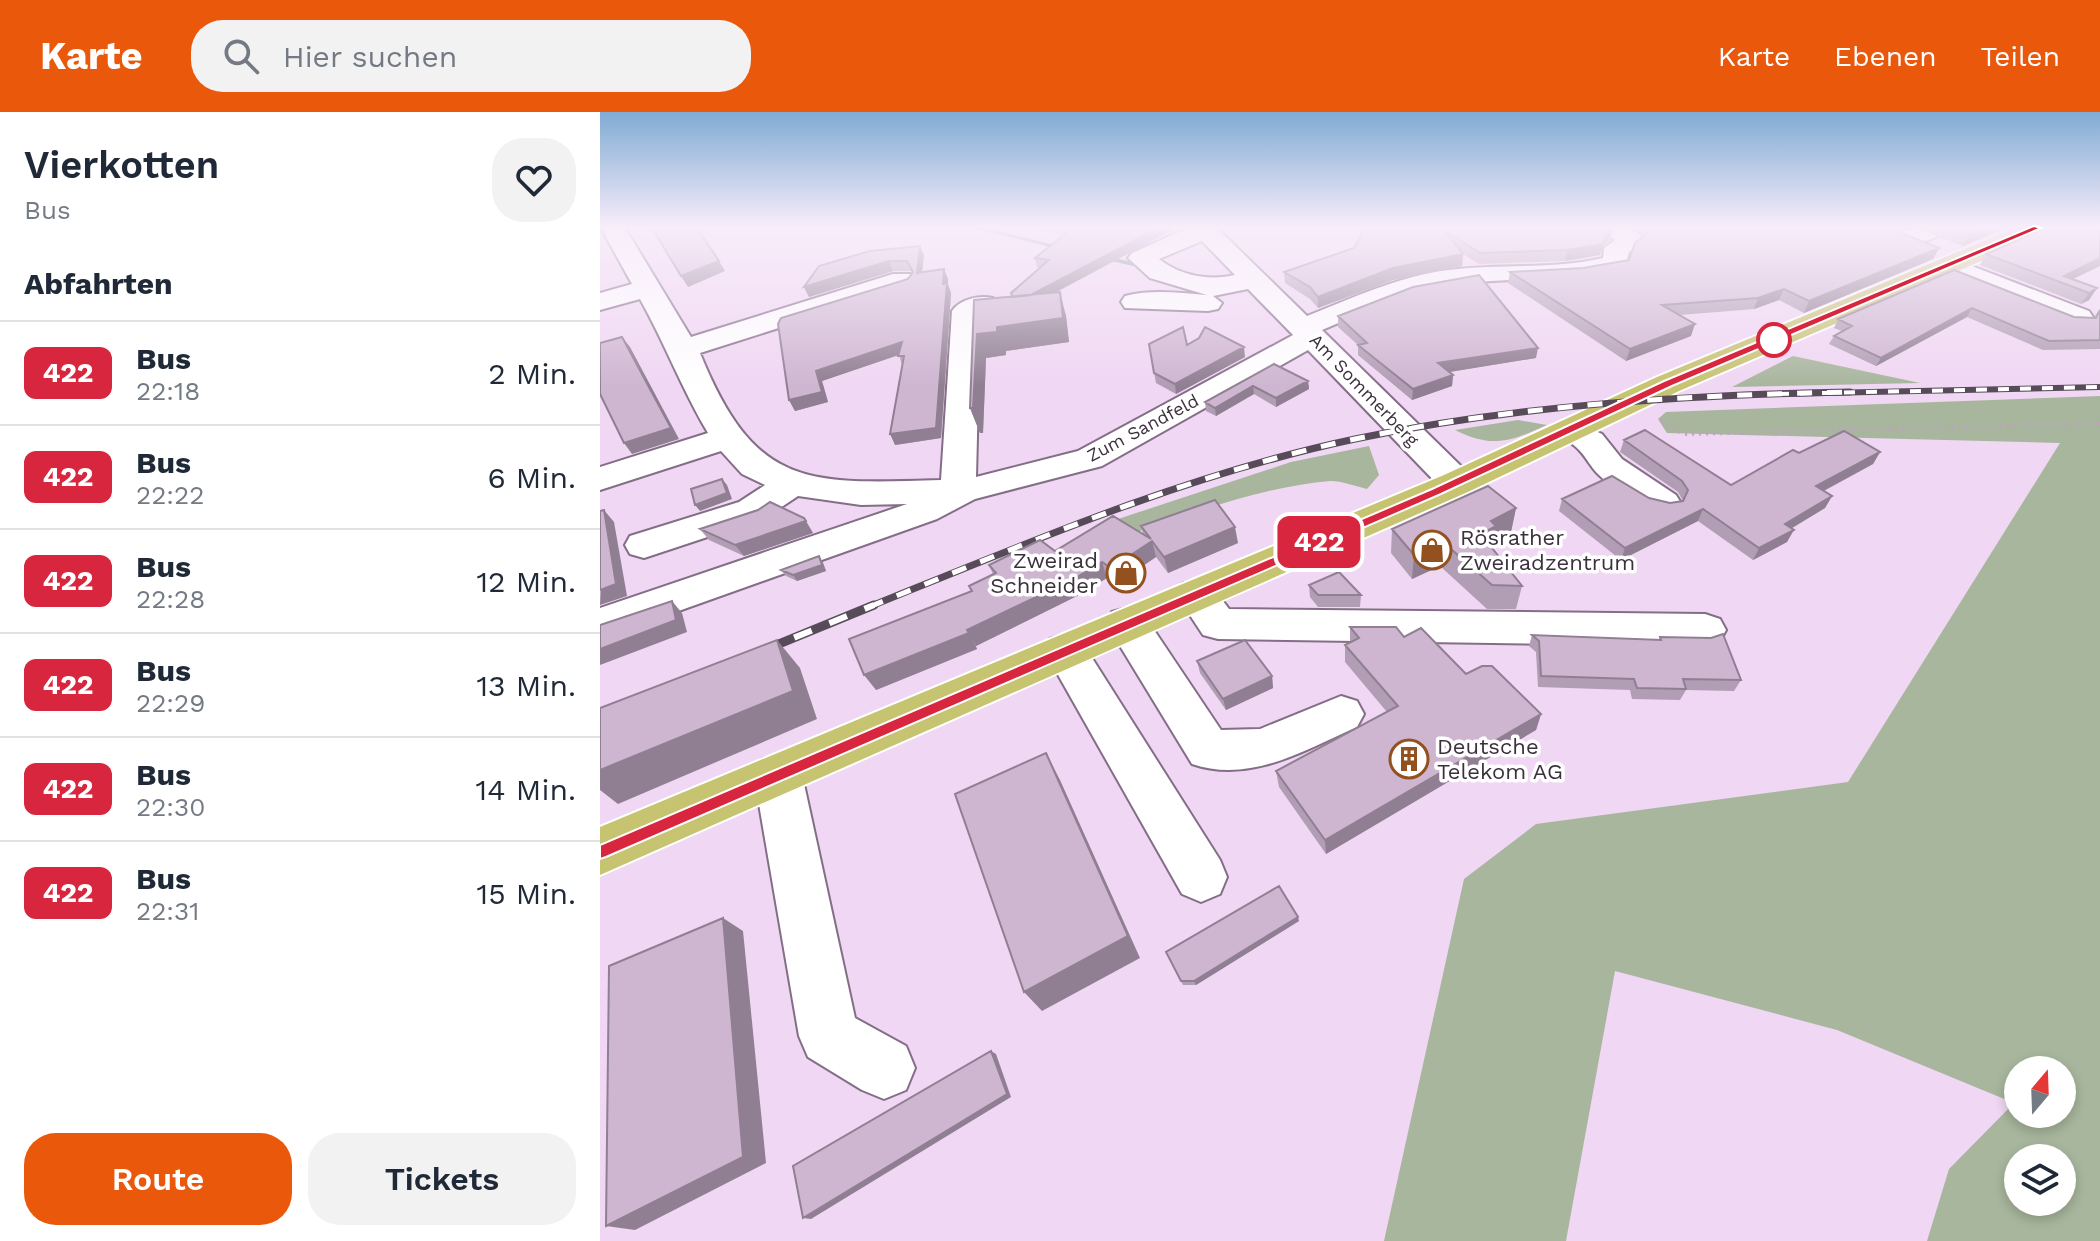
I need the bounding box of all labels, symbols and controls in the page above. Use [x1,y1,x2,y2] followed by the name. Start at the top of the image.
[191,20,751,92] search box
[40,34,143,78] text: Karte
[219,34,263,78] icon: search
[283,39,457,74] text: Hier suchen
[1718,40,1790,73] text: Karte
[1834,40,1937,73] text: Ebenen
[1981,40,2060,73] text: Teilen
[492,138,576,222] button: heart
[24,143,219,187] text: Vierkotten
[24,195,71,225] text: Bus
[24,266,173,301] text: Abfahrten
[1757,323,1791,357] unlabelled marker
[1306,329,1423,450] street label: Am Sommerberg
[136,341,191,376] text: Bus
[42,356,94,389] text: 422
[488,356,576,391] text: 2 Min.
[136,376,200,406] text: 22:18
[1083,389,1202,466] street label: Zum Sandfeld
[136,445,191,480] text: Bus
[42,460,94,493] text: 422
[487,460,576,495] text: 6 Min.
[136,480,204,510] text: 22:22
[1273,516,1365,568] line badge: 422
[1293,525,1345,558] text: 422
[1460,525,1635,575] place label: Rösrather Zweiradzentrum
[1411,529,1453,571] shop icon: Rösrather Zweiradzentrum
[990,548,1098,598] place label: Zweirad Schneider
[136,549,191,584] text: Bus
[1105,552,1147,594] shop icon: Zweirad Schneider
[42,564,94,597] text: 422
[476,564,576,599] text: 12 Min.
[136,584,205,614] text: 22:28
[136,653,191,688] text: Bus
[42,668,94,701] text: 422
[476,668,576,703] text: 13 Min.
[136,688,205,718] text: 22:29
[1437,734,1563,784] place label: Deutsche Telekom AG
[1388,738,1430,780] building icon: Deutsche Telekom AG
[136,757,191,792] text: Bus
[42,772,94,805] text: 422
[476,772,576,807] text: 14 Min.
[136,792,205,822] text: 22:30
[136,861,191,896] text: Bus
[42,876,94,909] text: 422
[476,876,576,911] text: 15 Min.
[136,896,199,926] text: 22:31
[2004,1056,2076,1128] north arrow
[2004,1056,2076,1216] map controls
[24,1133,292,1225] button: Route
[308,1133,576,1225] button: Tickets
[2004,1144,2076,1216] button: layers

